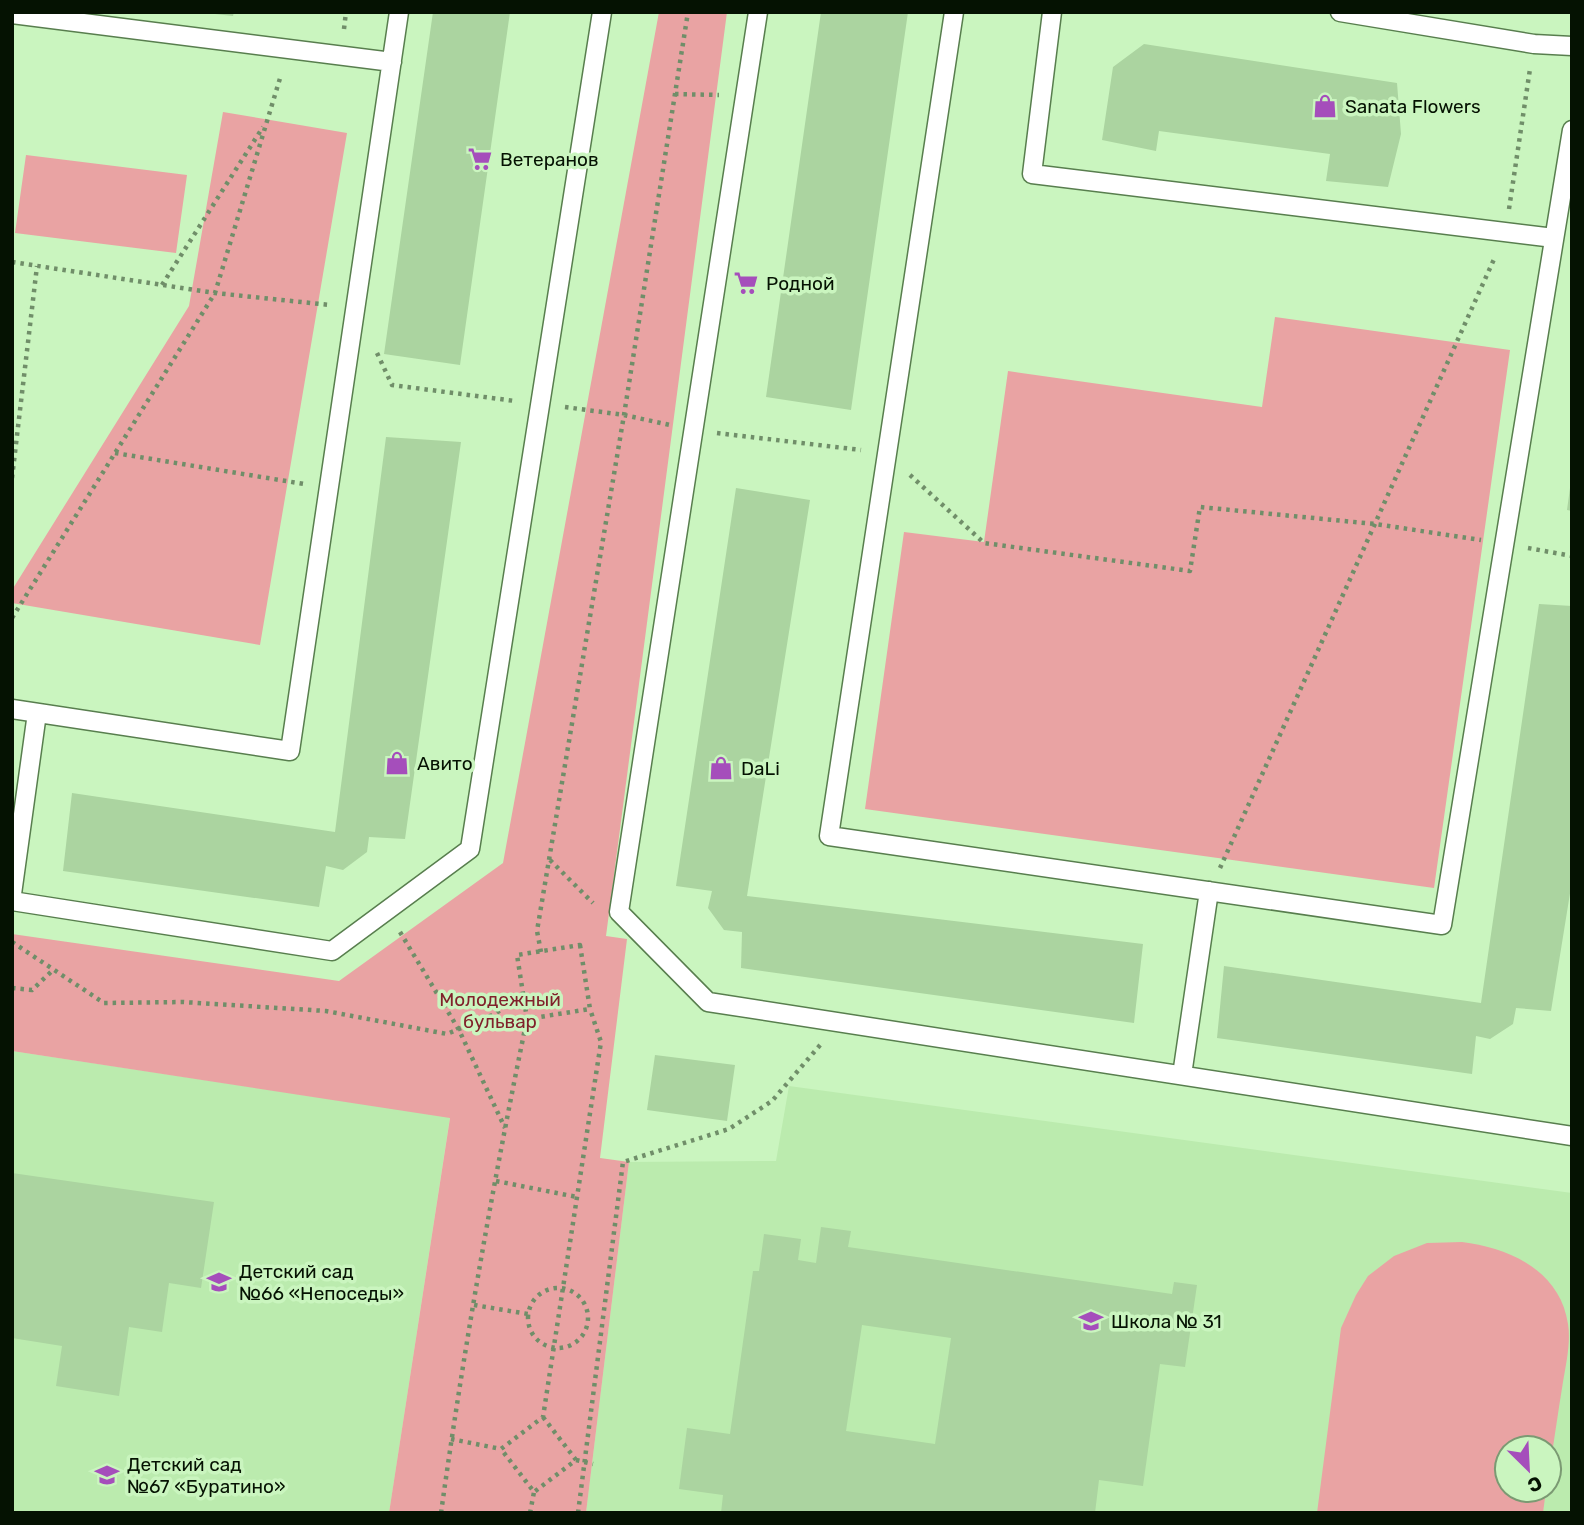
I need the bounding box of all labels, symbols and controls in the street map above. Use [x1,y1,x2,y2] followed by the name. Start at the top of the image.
[1311,92,1339,120] shop icon: Sanata Flowers
[1345,95,1481,118] place label: Sanata Flowers
[466,145,494,173] supermarket icon: Ветеранов
[500,148,599,171] place label: Ветеранов
[732,269,760,297] supermarket icon: Родной
[766,272,835,295] place label: Родной
[383,749,411,777] shop icon: Авито
[417,752,473,775] place label: Авито
[707,754,735,782] shop icon: DaLi
[741,757,780,780] place label: DaLi
[439,988,561,1033] park label: Молодежный бульвар
[239,1260,404,1305] place label: Детский сад №66 «Непоседы»
[205,1268,233,1296] school or university icon: Детский сад №66 «Непоседы»
[1077,1307,1105,1335] school or university icon: Школа № 31
[1111,1310,1222,1333] place label: Школа № 31
[1493,1434,1563,1504] north arrow
[127,1453,286,1498] place label: Детский сад №67 «Буратино»
[93,1461,121,1489] school or university icon: Детский сад №67 «Буратино»
[1524,1471,1545,1497] text: С

